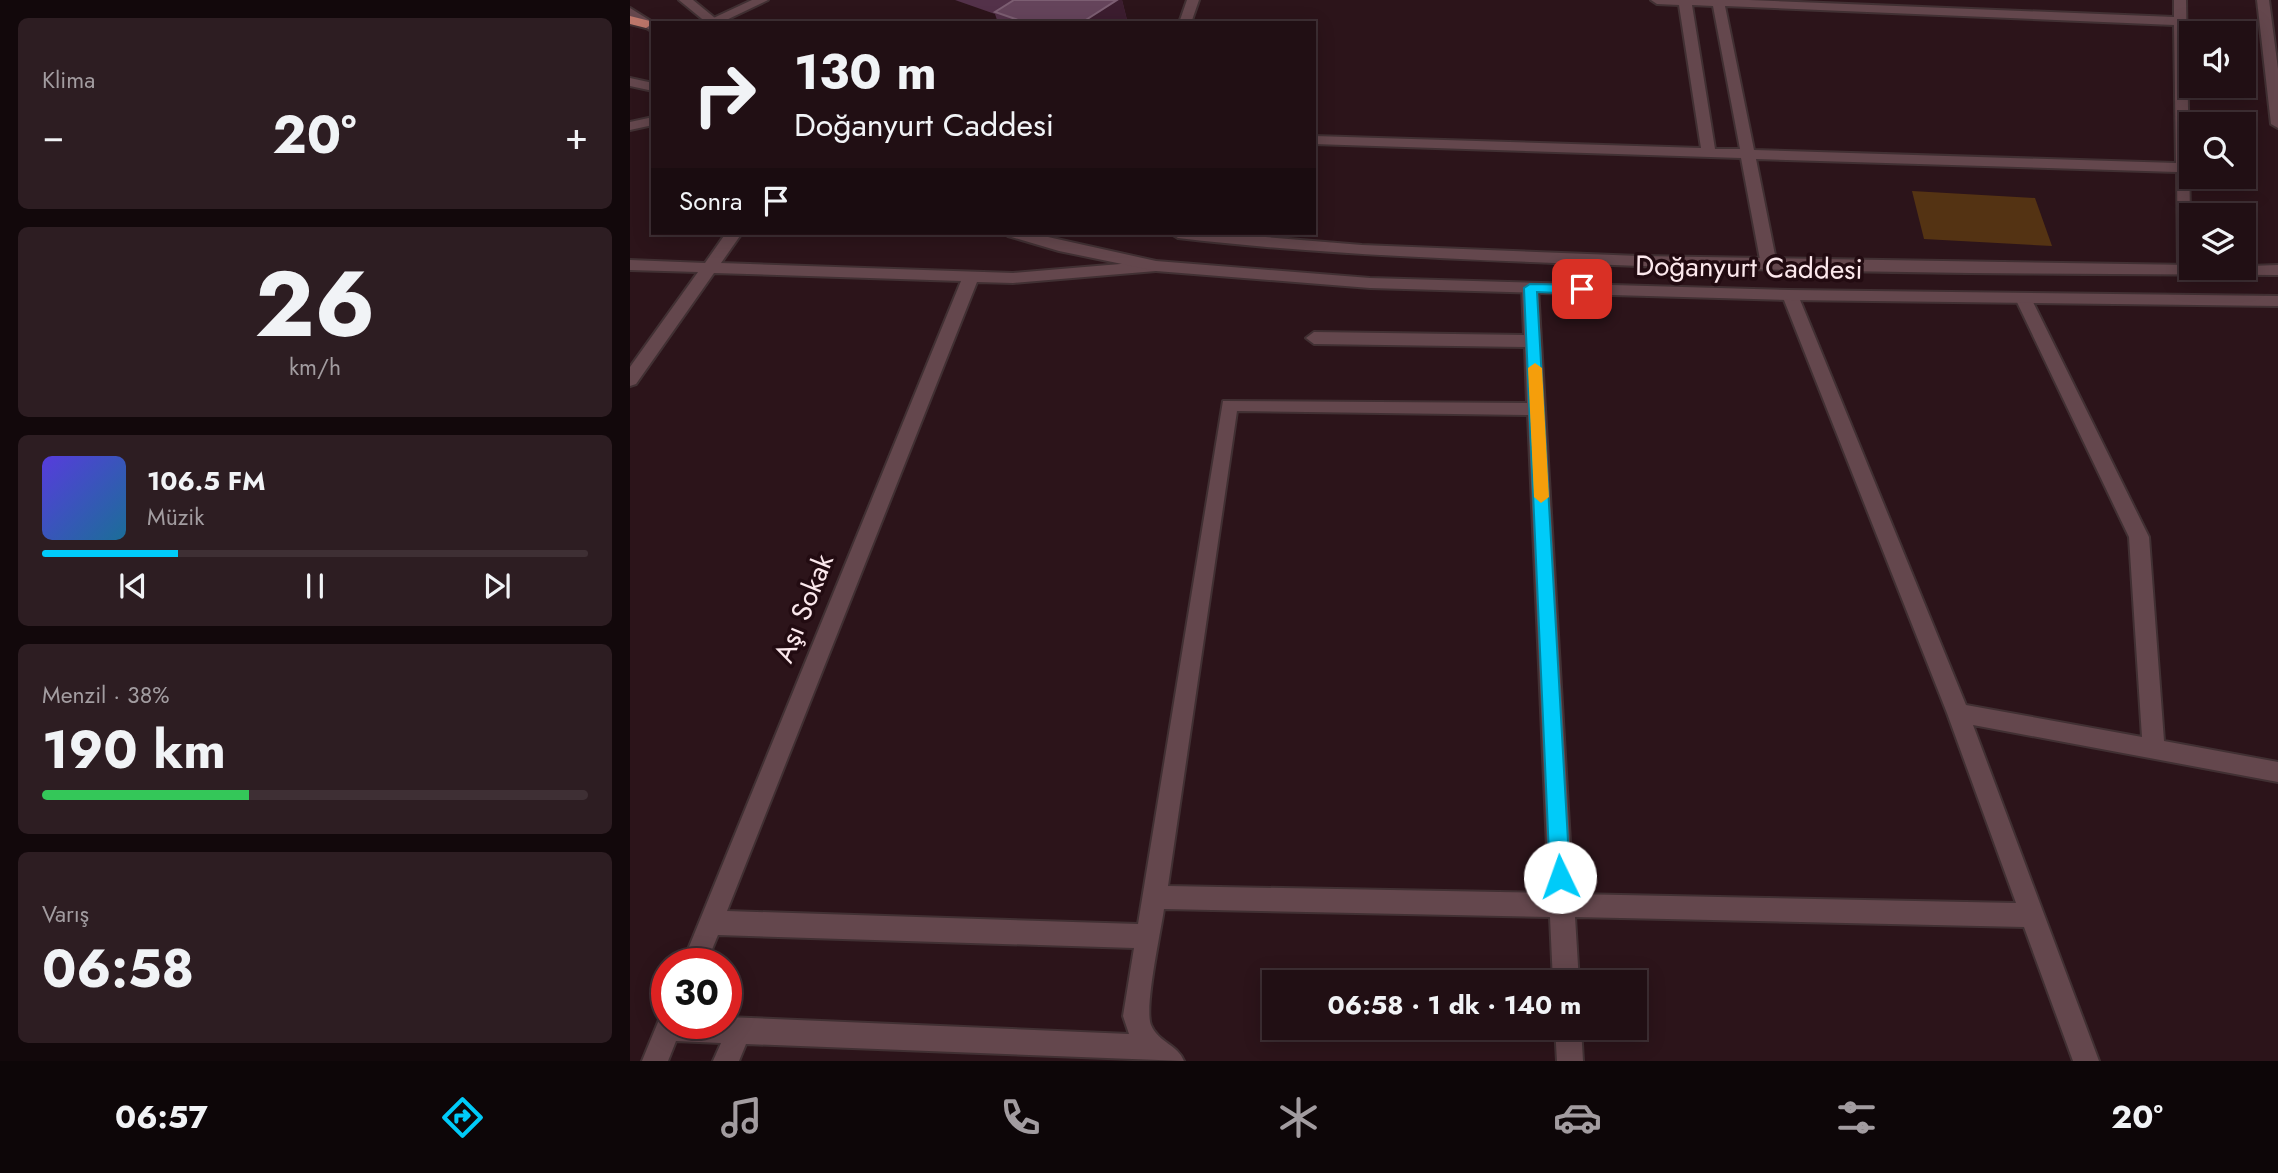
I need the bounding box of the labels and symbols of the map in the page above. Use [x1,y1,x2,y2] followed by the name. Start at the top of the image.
[1635,245,1863,290] street label: Doğanyurt Caddesi
[1552,259,1612,319] pin
[763,547,844,669] street label: Aşı Sokak
[1523,840,1597,914] position arrow
[651,948,742,1039] speed limit sign: 30

